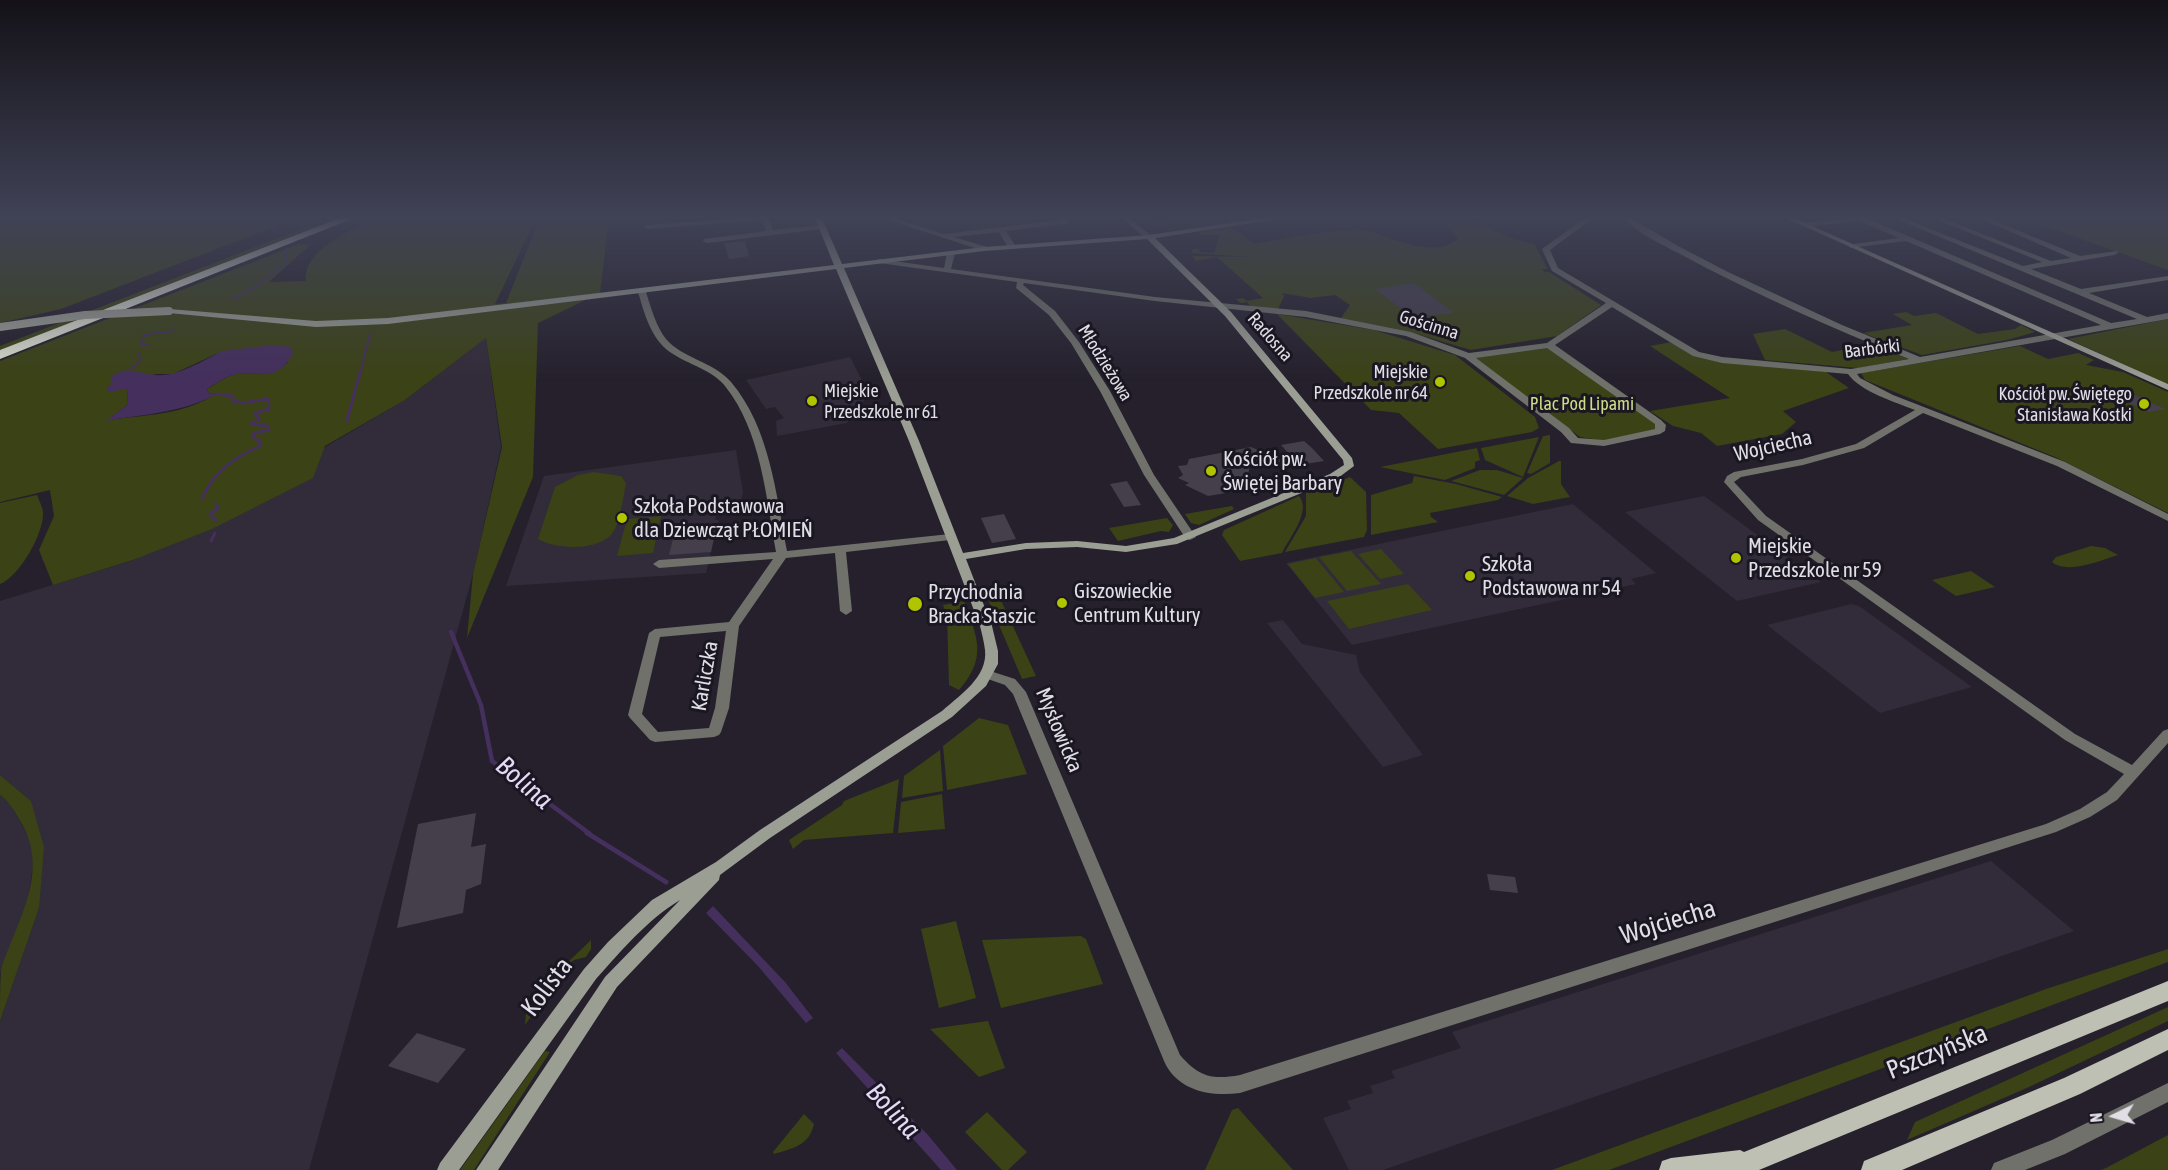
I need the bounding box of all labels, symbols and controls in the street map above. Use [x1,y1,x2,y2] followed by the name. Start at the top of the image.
[1397,306,1461,344] street label: Gościnna
[1243,308,1297,366] street label: Radosna
[1073,321,1137,405] street label: Młodzieżowa
[1843,335,1901,363] street label: Barbórki
[1313,361,1428,404] place label: Miejskie Przedszkole nr 64
[1433,375,1447,389] marker: Miejskie Przedszkole nr 64
[824,380,939,422] place label: Miejskie Przedszkole nr 61
[1999,383,2132,426] place label: Kościół pw. Świętego Stanisława Kostki
[1530,393,1634,415] park label: Plac Pod Lipami
[805,394,819,408] marker: Miejskie Przedszkole nr 61
[2137,397,2151,411] marker: Kościół pw. Świętego Stanisława Kostki
[1732,425,1814,467] street label: Wojciecha
[1223,446,1342,496] place label: Kościół pw. Świętej Barbary
[1204,464,1218,478] marker: Kościół pw. Świętej Barbary
[634,493,813,543] place label: Szkoła Podstawowa dla Dziewcząt PŁOMIEŃ
[615,511,629,525] marker: Szkoła Podstawowa dla Dziewcząt PŁOMIEŃ
[1748,533,1882,583] place label: Miejskie Przedszkole nr 59
[1482,551,1621,601] place label: Szkoła Podstawowa nr 54
[1729,551,1743,565] marker: Miejskie Przedszkole nr 59
[1463,569,1477,583] marker: Szkoła Podstawowa nr 54
[1074,578,1200,628] place label: Giszowieckie Centrum Kultury
[928,579,1035,629] place label: Przychodnia Bracka Staszic
[906,595,924,613] marker: Przychodnia Bracka Staszic
[1055,596,1069,610] marker: Giszowieckie Centrum Kultury
[686,639,724,713] street label: Karliczka
[1030,684,1088,776] street label: Mysłowicka
[489,750,559,816] water label: Bolina
[1617,893,1719,951] street label: Wojciecha
[515,951,579,1023] street label: Kolista
[1882,1018,1992,1086] street label: Pszczyńska
[859,1076,927,1146] water label: Bolina
[2084,1086,2144,1146] north arrow
[2087,1112,2105,1123] text: N

